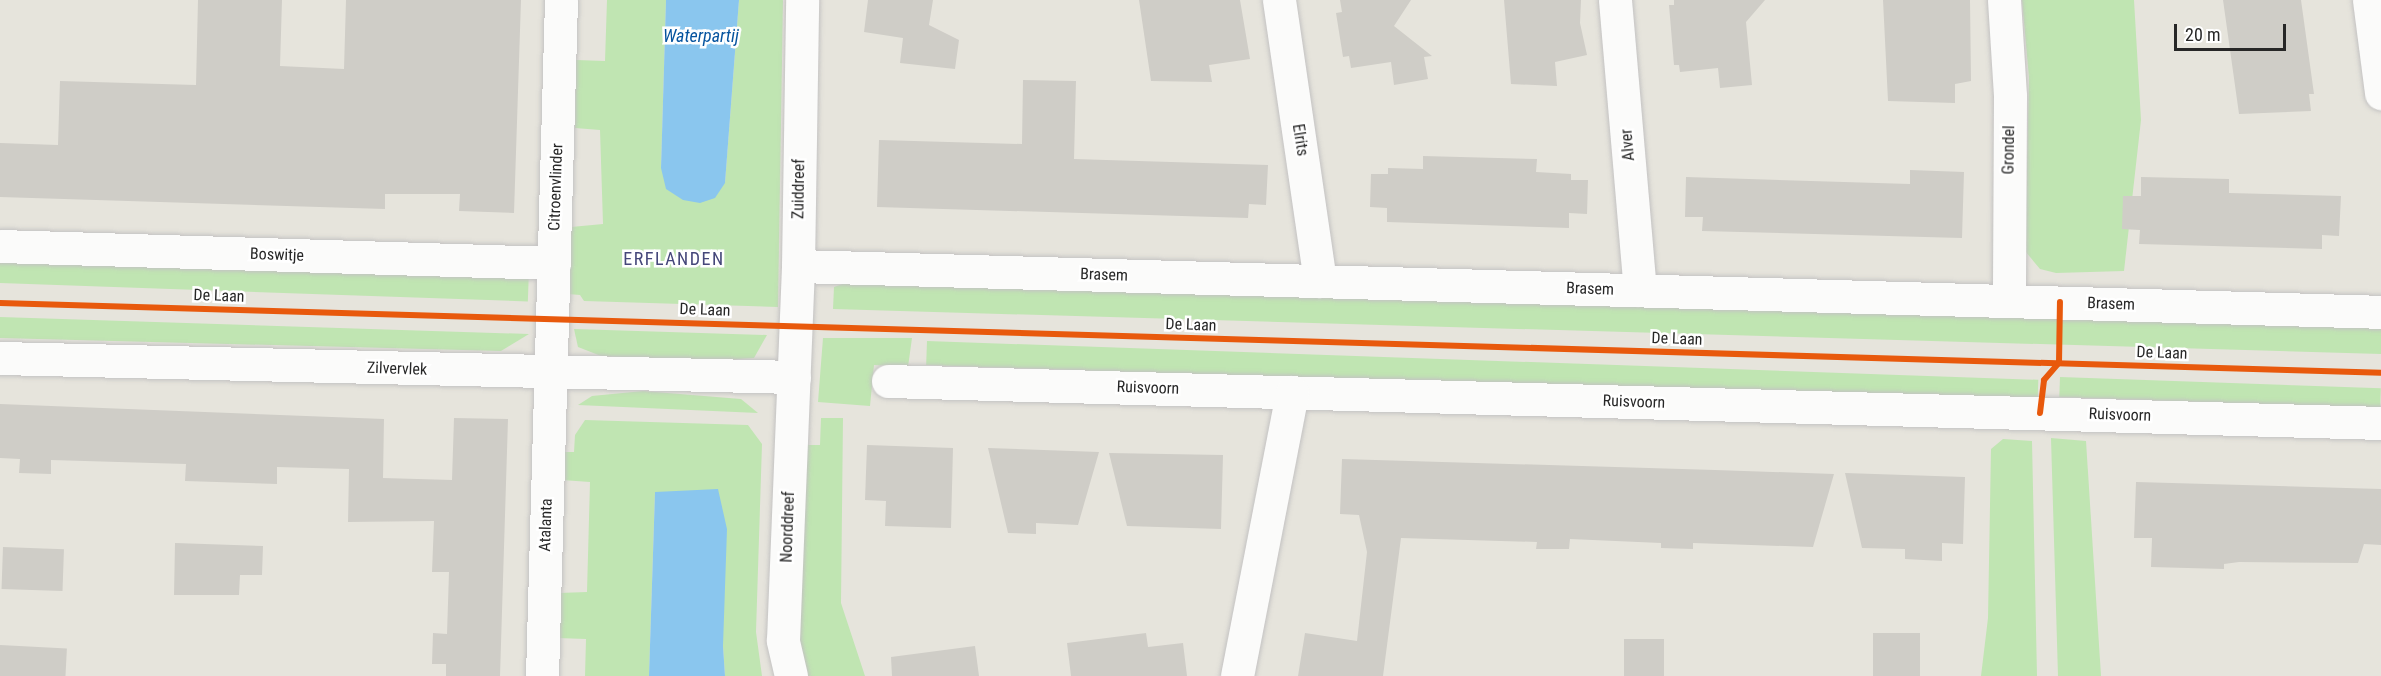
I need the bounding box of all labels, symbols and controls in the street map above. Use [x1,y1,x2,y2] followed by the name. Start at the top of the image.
[2177,12,2290,50] scale bar
[2185,24,2220,45] text: 20 m
[663,25,739,47] water label: Waterpartij
[1288,123,1312,157] street label: Elrits
[1999,125,2019,175] street label: Grondel
[1617,128,1639,162] street label: Alver
[545,143,567,231] street label: Citroenvlinder
[789,159,809,219] street label: Zuiddreef
[250,244,304,266] street label: Boswitje
[623,248,725,270] district label: ERFLANDEN
[1080,265,1128,285] street label: Brasem
[1566,279,1614,299] street label: Brasem
[193,286,245,306] street label: De Laan
[2087,294,2135,314] street label: Brasem
[679,300,731,320] street label: De Laan
[1165,315,1217,335] street label: De Laan
[1651,329,1703,349] street label: De Laan
[2136,343,2188,363] street label: De Laan
[367,358,427,380] street label: Zilvervlek
[1116,377,1180,399] street label: Ruisvoorn
[1602,391,1666,413] street label: Ruisvoorn
[2088,404,2152,426] street label: Ruisvoorn
[777,491,799,563] street label: Noorddreef
[535,498,557,552] street label: Atalanta

